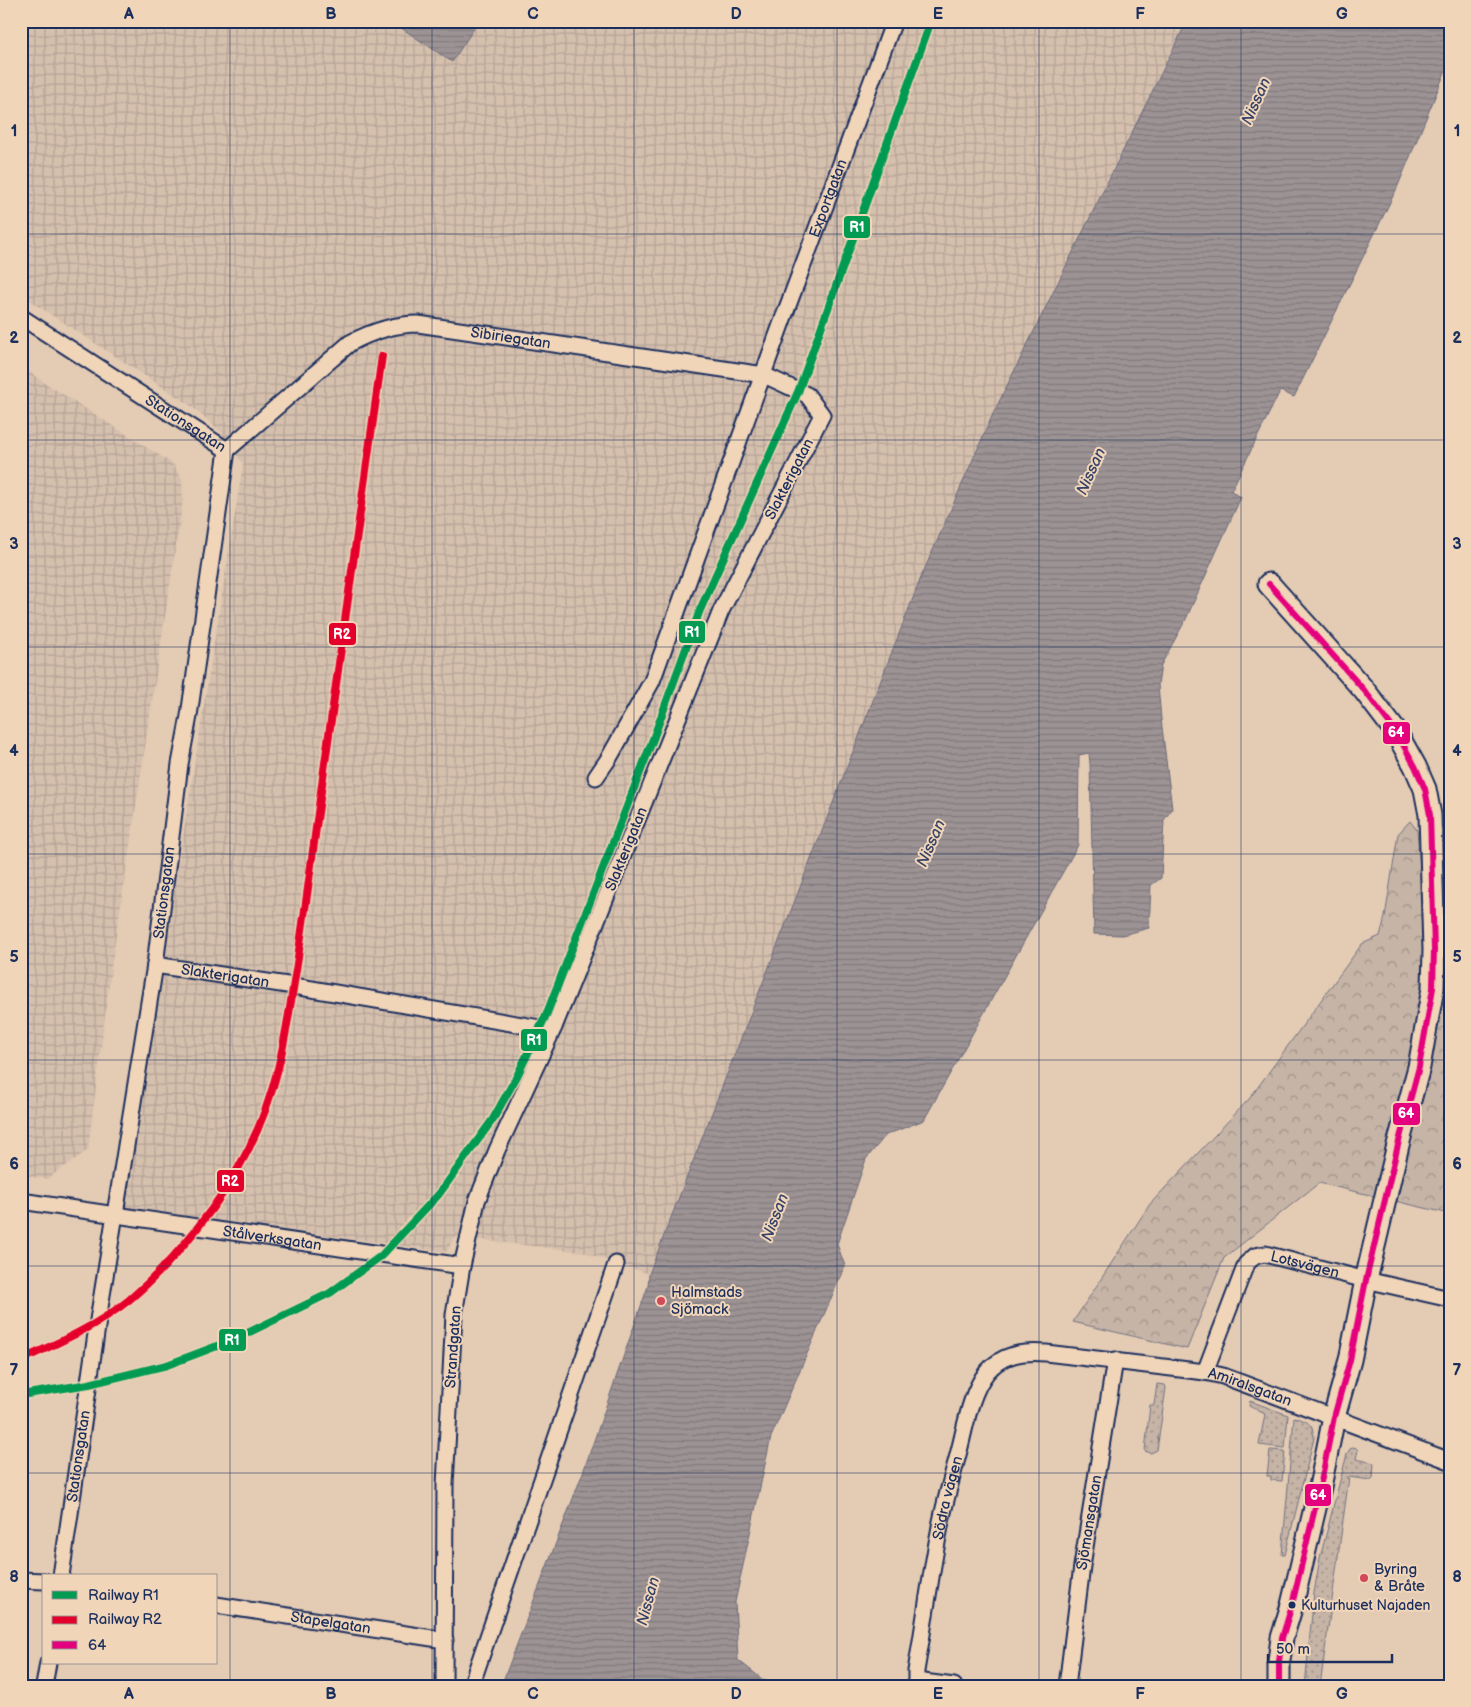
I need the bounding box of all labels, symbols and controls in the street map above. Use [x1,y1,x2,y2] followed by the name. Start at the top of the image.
[123,5,134,24] text: A
[325,5,337,24] text: B
[527,5,539,24] text: C
[730,5,742,24] text: D
[933,5,943,24] text: E
[1135,5,1145,24] text: F
[1336,5,1348,24] text: G
[1238,75,1275,128] water label: Nissan
[11,122,17,141] text: 1
[1454,122,1460,141] text: 1
[805,157,852,240] street label: Exportgatan
[843,215,871,239] line badge: R1
[849,219,865,236] text: R1
[469,323,552,353] street label: Sibiriegatan
[9,329,19,348] text: 2
[1452,329,1462,348] text: 2
[141,391,229,457] street label: Stationsgatan
[761,435,818,523] street label: Slakterigatan
[1073,445,1110,498] water label: Nissan
[9,535,19,554] text: 3
[1452,535,1462,554] text: 3
[678,620,706,644] line badge: R1
[328,622,357,646] line badge: R2
[684,624,700,641] text: R1
[333,626,352,643] text: R2
[1382,721,1411,745] line badge: 64
[1388,724,1405,741] text: 64
[9,742,19,761] text: 4
[1452,742,1462,761] text: 4
[601,804,652,894] street label: Slakterigatan
[913,817,950,870] water label: Nissan
[149,846,180,940] street label: Stationsgatan
[9,948,19,967] text: 5
[1452,948,1462,967] text: 5
[180,960,271,992] street label: Slakterigatan
[520,1028,548,1052] line badge: R1
[526,1032,542,1049] text: R1
[1392,1102,1421,1126] line badge: 64
[1398,1105,1415,1122] text: 64
[9,1155,19,1174] text: 6
[1452,1155,1462,1174] text: 6
[216,1169,245,1193] line badge: R2
[221,1173,240,1190] text: R2
[758,1191,793,1244] water label: Nissan
[222,1222,323,1255] street label: Stålverksgatan
[1269,1247,1341,1283] street label: Lotsvägen
[671,1283,743,1319] place label: Halmstads Sjömack
[655,1295,667,1307] marker: Halmstads Sjömack
[441,1305,466,1389] street label: Strandgatan
[218,1328,247,1352] line badge: R1
[224,1332,240,1349] text: R1
[10,1361,19,1380] text: 7
[1453,1361,1462,1380] text: 7
[1206,1364,1294,1411] street label: Amiralsgatan
[63,1409,95,1504] street label: Stationsgatan
[929,1454,967,1541] street label: Södra vägen
[1072,1474,1106,1572] street label: Sjömansgatan
[1304,1483,1332,1507] line badge: 64
[1310,1487,1327,1504] text: 64
[1374,1560,1425,1596] place label: Byring & Bråte
[9,1568,19,1587] text: 8
[1452,1568,1462,1587] text: 8
[1358,1572,1370,1584] marker: Byring & Bråte
[42,1574,218,1664] legend
[633,1575,664,1628] water label: Nissan
[88,1586,159,1605] text: Railway R1
[1301,1597,1431,1614] place label: Kulturhuset Najaden
[1287,1600,1297,1610] marker: Kulturhuset Najaden
[289,1608,372,1639] street label: Stapelgatan
[88,1610,162,1629] text: Railway R2
[1268,1632,1392,1664] scale bar
[88,1636,106,1655] text: 64
[1276,1640,1310,1659] text: 50 m
[123,1685,134,1704] text: A
[325,1685,337,1704] text: B
[527,1685,539,1704] text: C
[730,1685,742,1704] text: D
[933,1685,943,1704] text: E
[1135,1685,1145,1704] text: F
[1336,1685,1348,1704] text: G

